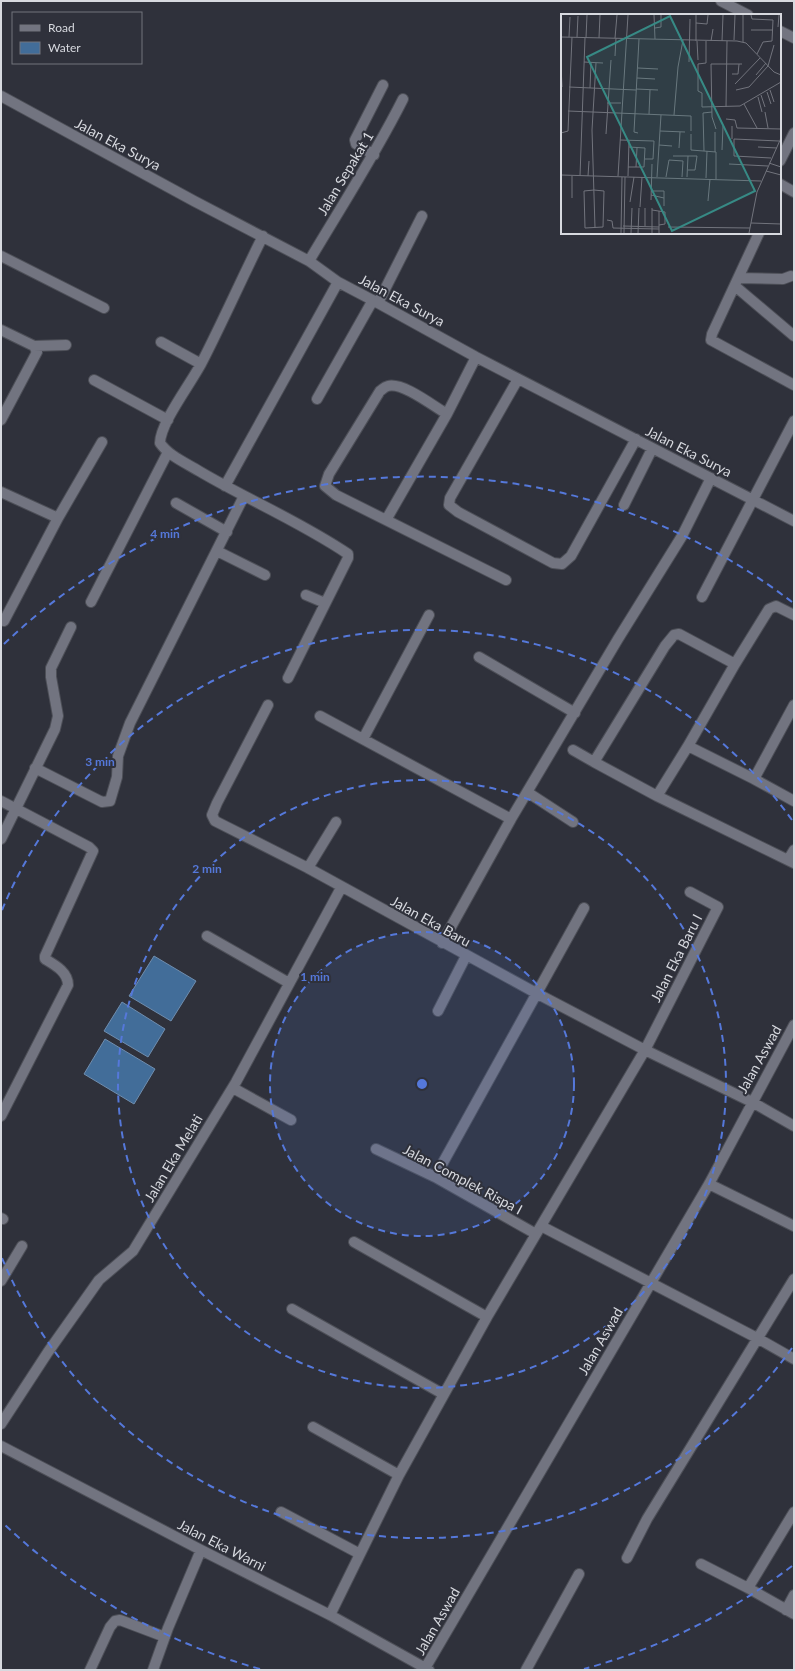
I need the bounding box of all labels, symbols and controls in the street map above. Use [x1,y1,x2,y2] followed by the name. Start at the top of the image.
[12,12,142,64] legend
[561,14,781,234] inset map
[48,20,75,35] text: Road
[48,40,81,55] text: Water
[72,114,164,174] street label: Jalan Eka Surya
[313,128,377,218] street label: Jalan Sepakat 1
[356,270,448,330] street label: Jalan Eka Surya
[643,422,735,480] street label: Jalan Eka Surya
[150,526,180,541] text: 4 min
[85,754,115,769] text: 3 min
[192,861,222,876] text: 2 min
[388,892,474,950] street label: Jalan Eka Baru
[647,911,705,1005] street label: Jalan Eka Baru I
[300,969,330,984] text: 1 min
[733,1022,785,1096] street label: Jalan Aswad
[415,1077,429,1091] centre of rings
[140,1111,206,1205] street label: Jalan Eka Melati
[400,1140,526,1218] street label: Jalan Complek Rispa I
[574,1304,626,1378] street label: Jalan Aswad
[175,1515,269,1575] street label: Jalan Eka Warni
[411,1584,463,1658] street label: Jalan Aswad

